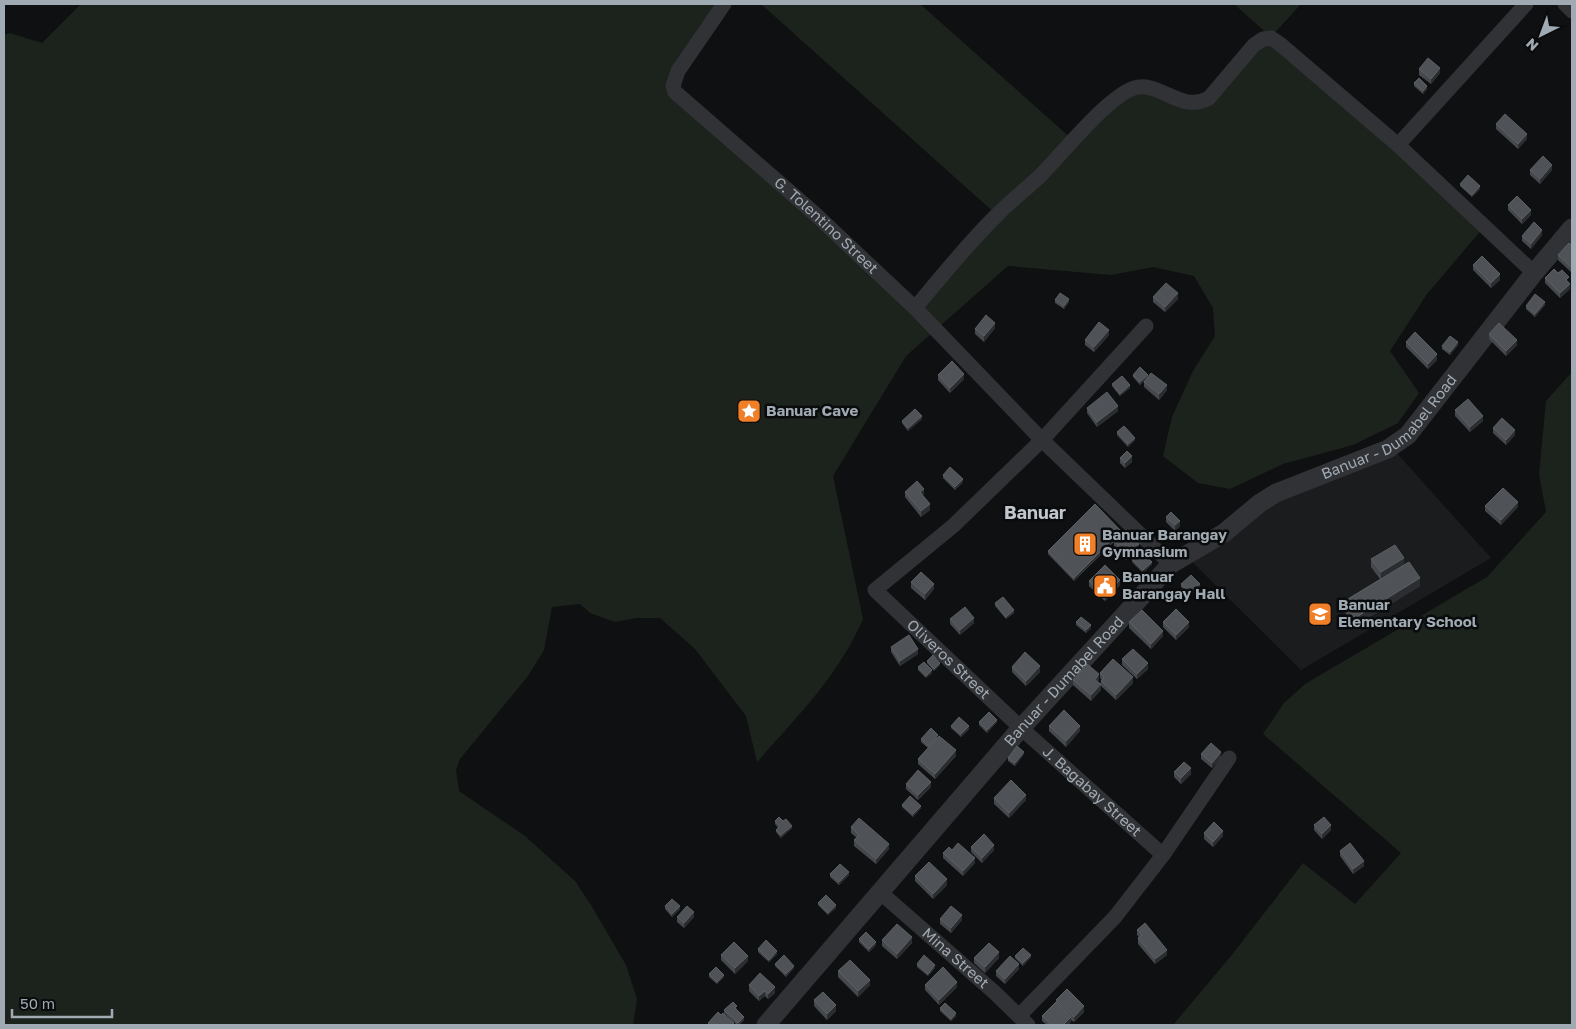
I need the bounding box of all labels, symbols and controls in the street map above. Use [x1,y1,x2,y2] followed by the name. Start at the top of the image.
[1516,10,1566,60] north arrow
[1522,35,1542,55] text: N
[771,173,882,277] street label: G. Tolentino Street
[1319,370,1460,482] street label: Banuar - Dumabel Road
[736,398,762,424] place icon: Banuar Cave
[766,401,858,419] place label: Banuar Cave
[1004,501,1066,523] district label: Banuar
[1102,525,1227,560] place label: Banuar Barangay Gymnasium
[1072,531,1098,557] building icon: Banuar Barangay Gymnasium
[1122,567,1225,602] place label: Banuar Barangay Hall
[1092,573,1118,599] public building icon: Banuar Barangay Hall
[1338,595,1477,630] place label: Banuar Elementary School
[1307,601,1333,627] school or university icon: Banuar Elementary School
[1000,612,1127,749] street label: Banuar - Dumabel Road
[904,615,994,702] street label: Oliveros Street
[1039,742,1146,840] street label: J. Bagabay Street
[919,923,993,992] street label: Mina Street
[12,986,112,1018] scale bar
[20,994,55,1012] text: 50 m

